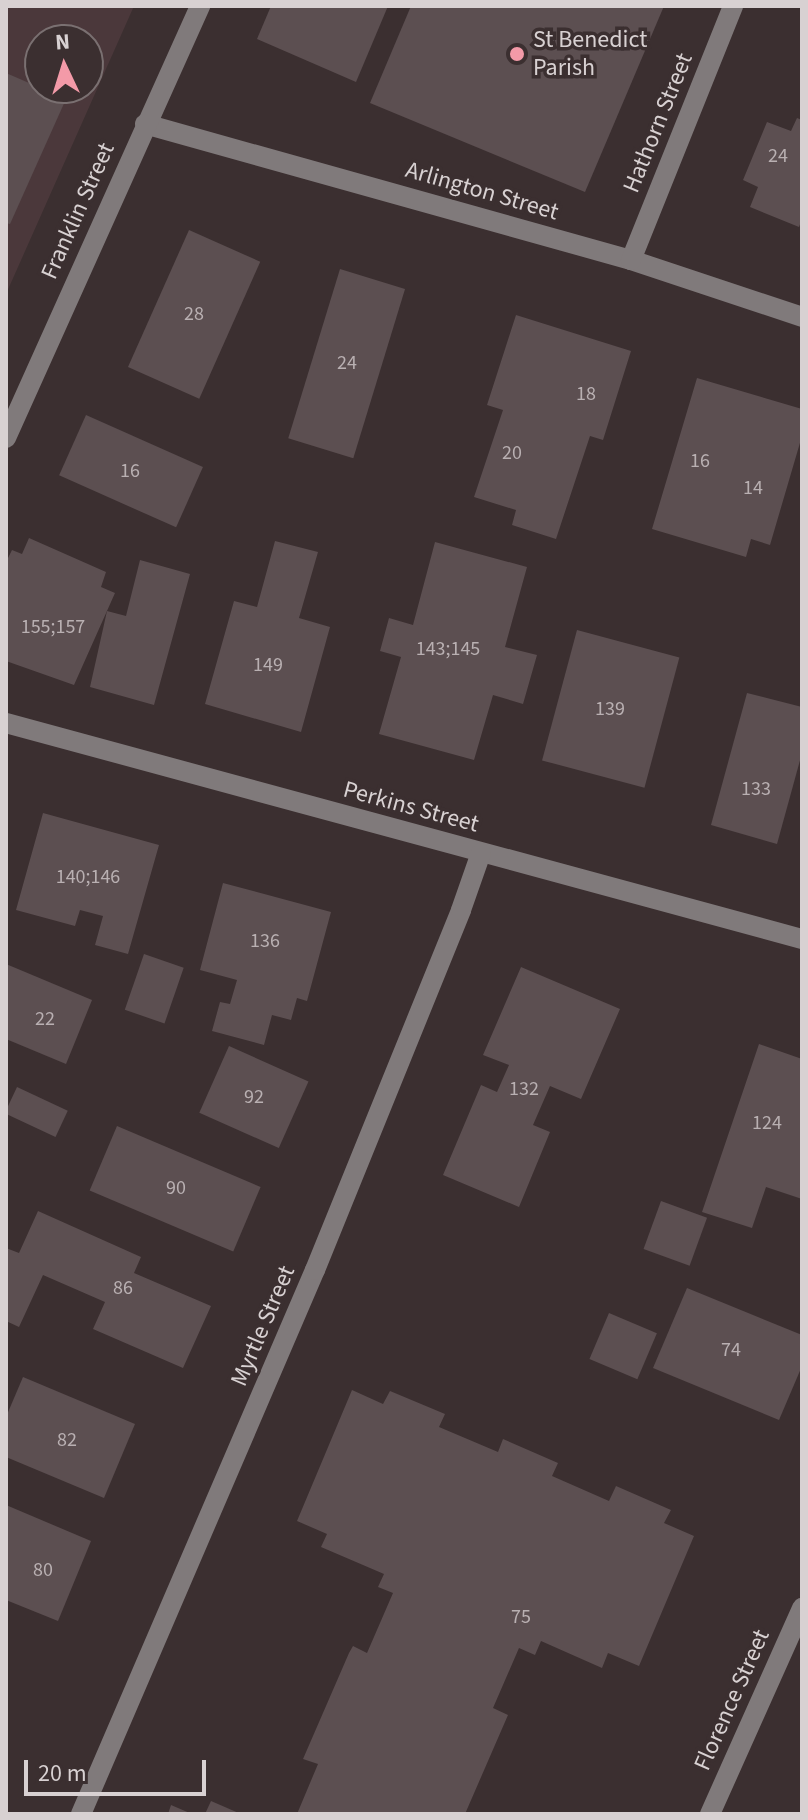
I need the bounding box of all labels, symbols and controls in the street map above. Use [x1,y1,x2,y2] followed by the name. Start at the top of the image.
[24,24,104,104] north arrow
[54,26,71,59] text: N
[533,26,647,82] place label: St Benedict Parish
[508,45,526,63] marker: St Benedict Parish
[617,49,699,197] street label: Hathorn Street
[35,138,121,284] street label: Franklin Street
[768,144,788,168] house number: 24
[402,155,562,227] street label: Arlington Street
[184,302,204,326] house number: 28
[337,351,357,375] house number: 24
[576,382,596,406] house number: 18
[502,441,522,465] house number: 20
[690,449,710,473] house number: 16
[120,459,140,483] house number: 16
[743,476,763,500] house number: 14
[21,615,85,639] house number: 155;157
[416,637,480,661] house number: 143;145
[253,653,283,677] house number: 149
[595,697,625,721] house number: 139
[340,775,482,839] street label: Perkins Street
[741,777,771,801] house number: 133
[56,865,120,889] house number: 140;146
[250,929,280,953] house number: 136
[35,1007,55,1031] house number: 22
[509,1077,539,1101] house number: 132
[244,1085,264,1109] house number: 92
[752,1111,782,1135] house number: 124
[166,1176,186,1200] house number: 90
[225,1261,301,1391] street label: Myrtle Street
[113,1276,133,1300] house number: 86
[721,1338,741,1362] house number: 74
[57,1428,77,1452] house number: 82
[33,1558,53,1582] house number: 80
[511,1605,531,1629] house number: 75
[688,1625,776,1775] street label: Florence Street
[28,1744,210,1794] scale bar
[38,1756,87,1791] text: 20 m

